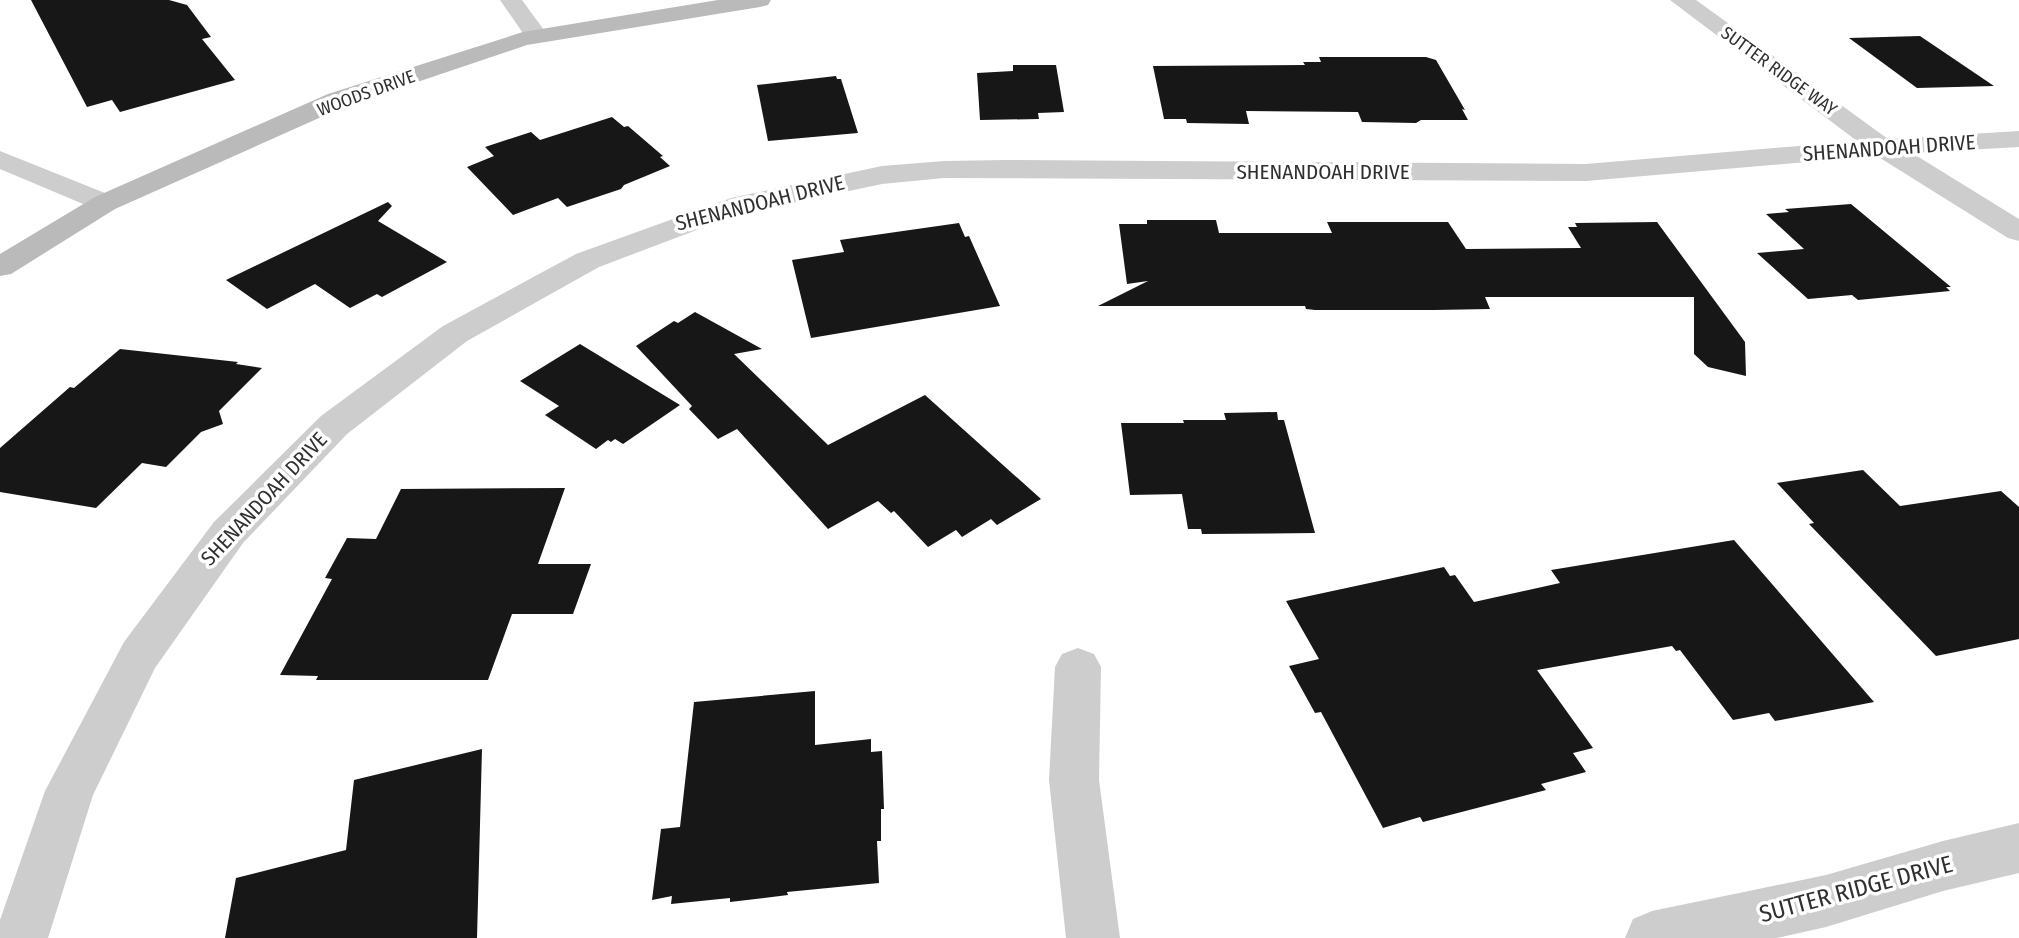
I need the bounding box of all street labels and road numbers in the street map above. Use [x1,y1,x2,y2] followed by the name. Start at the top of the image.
[1717,22,1841,120] street label: SUTTER RIDGE WAY
[314,65,418,121] street label: WOODS DRIVE
[1802,129,1976,167] street label: SHENANDOAH DRIVE
[1236,159,1410,185] street label: SHENANDOAH DRIVE
[673,169,847,237] street label: SHENANDOAH DRIVE
[195,427,333,571] street label: SHENANDOAH DRIVE
[1756,850,1956,928] street label: SUTTER RIDGE DRIVE

